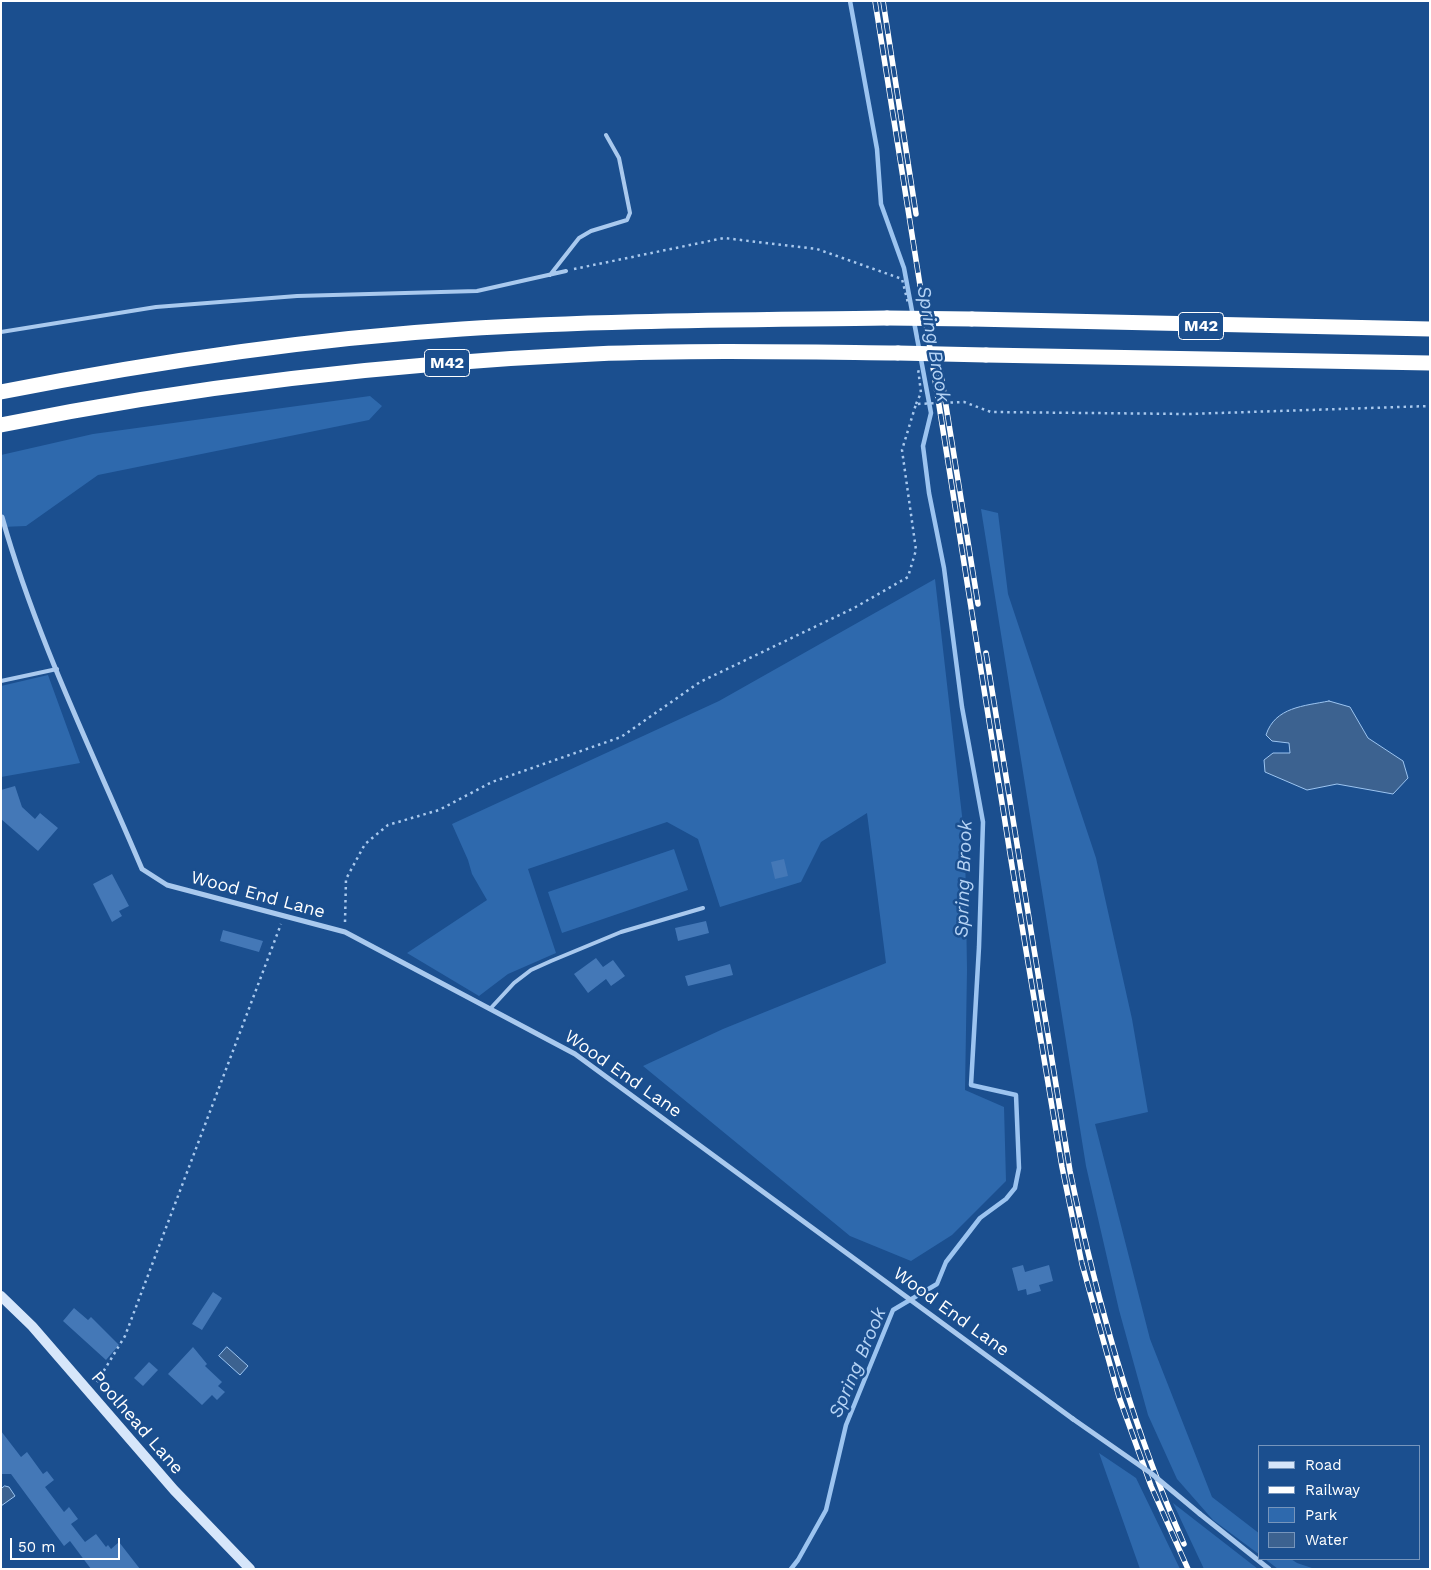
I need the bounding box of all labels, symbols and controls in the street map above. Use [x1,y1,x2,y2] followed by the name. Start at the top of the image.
[912,284,954,404] water label: Spring Brook
[1178,312,1224,340] road number: M42
[424,349,470,376] road number: M42
[951,820,977,938] water label: Spring Brook
[188,867,328,923] street label: Wood End Lane
[560,1026,686,1122] street label: Wood End Lane
[889,1263,1013,1361] street label: Wood End Lane
[825,1304,891,1422] water label: Spring Brook
[86,1367,188,1479] street label: Poolhead Lane
[1258,1445,1421,1560] legend
[1305,1456,1342,1474] text: Road
[1305,1481,1360,1499] text: Railway
[1305,1506,1337,1524] text: Park
[12,1528,122,1560] scale bar
[1305,1531,1348,1549] text: Water
[18,1538,55,1556] text: 50 m

